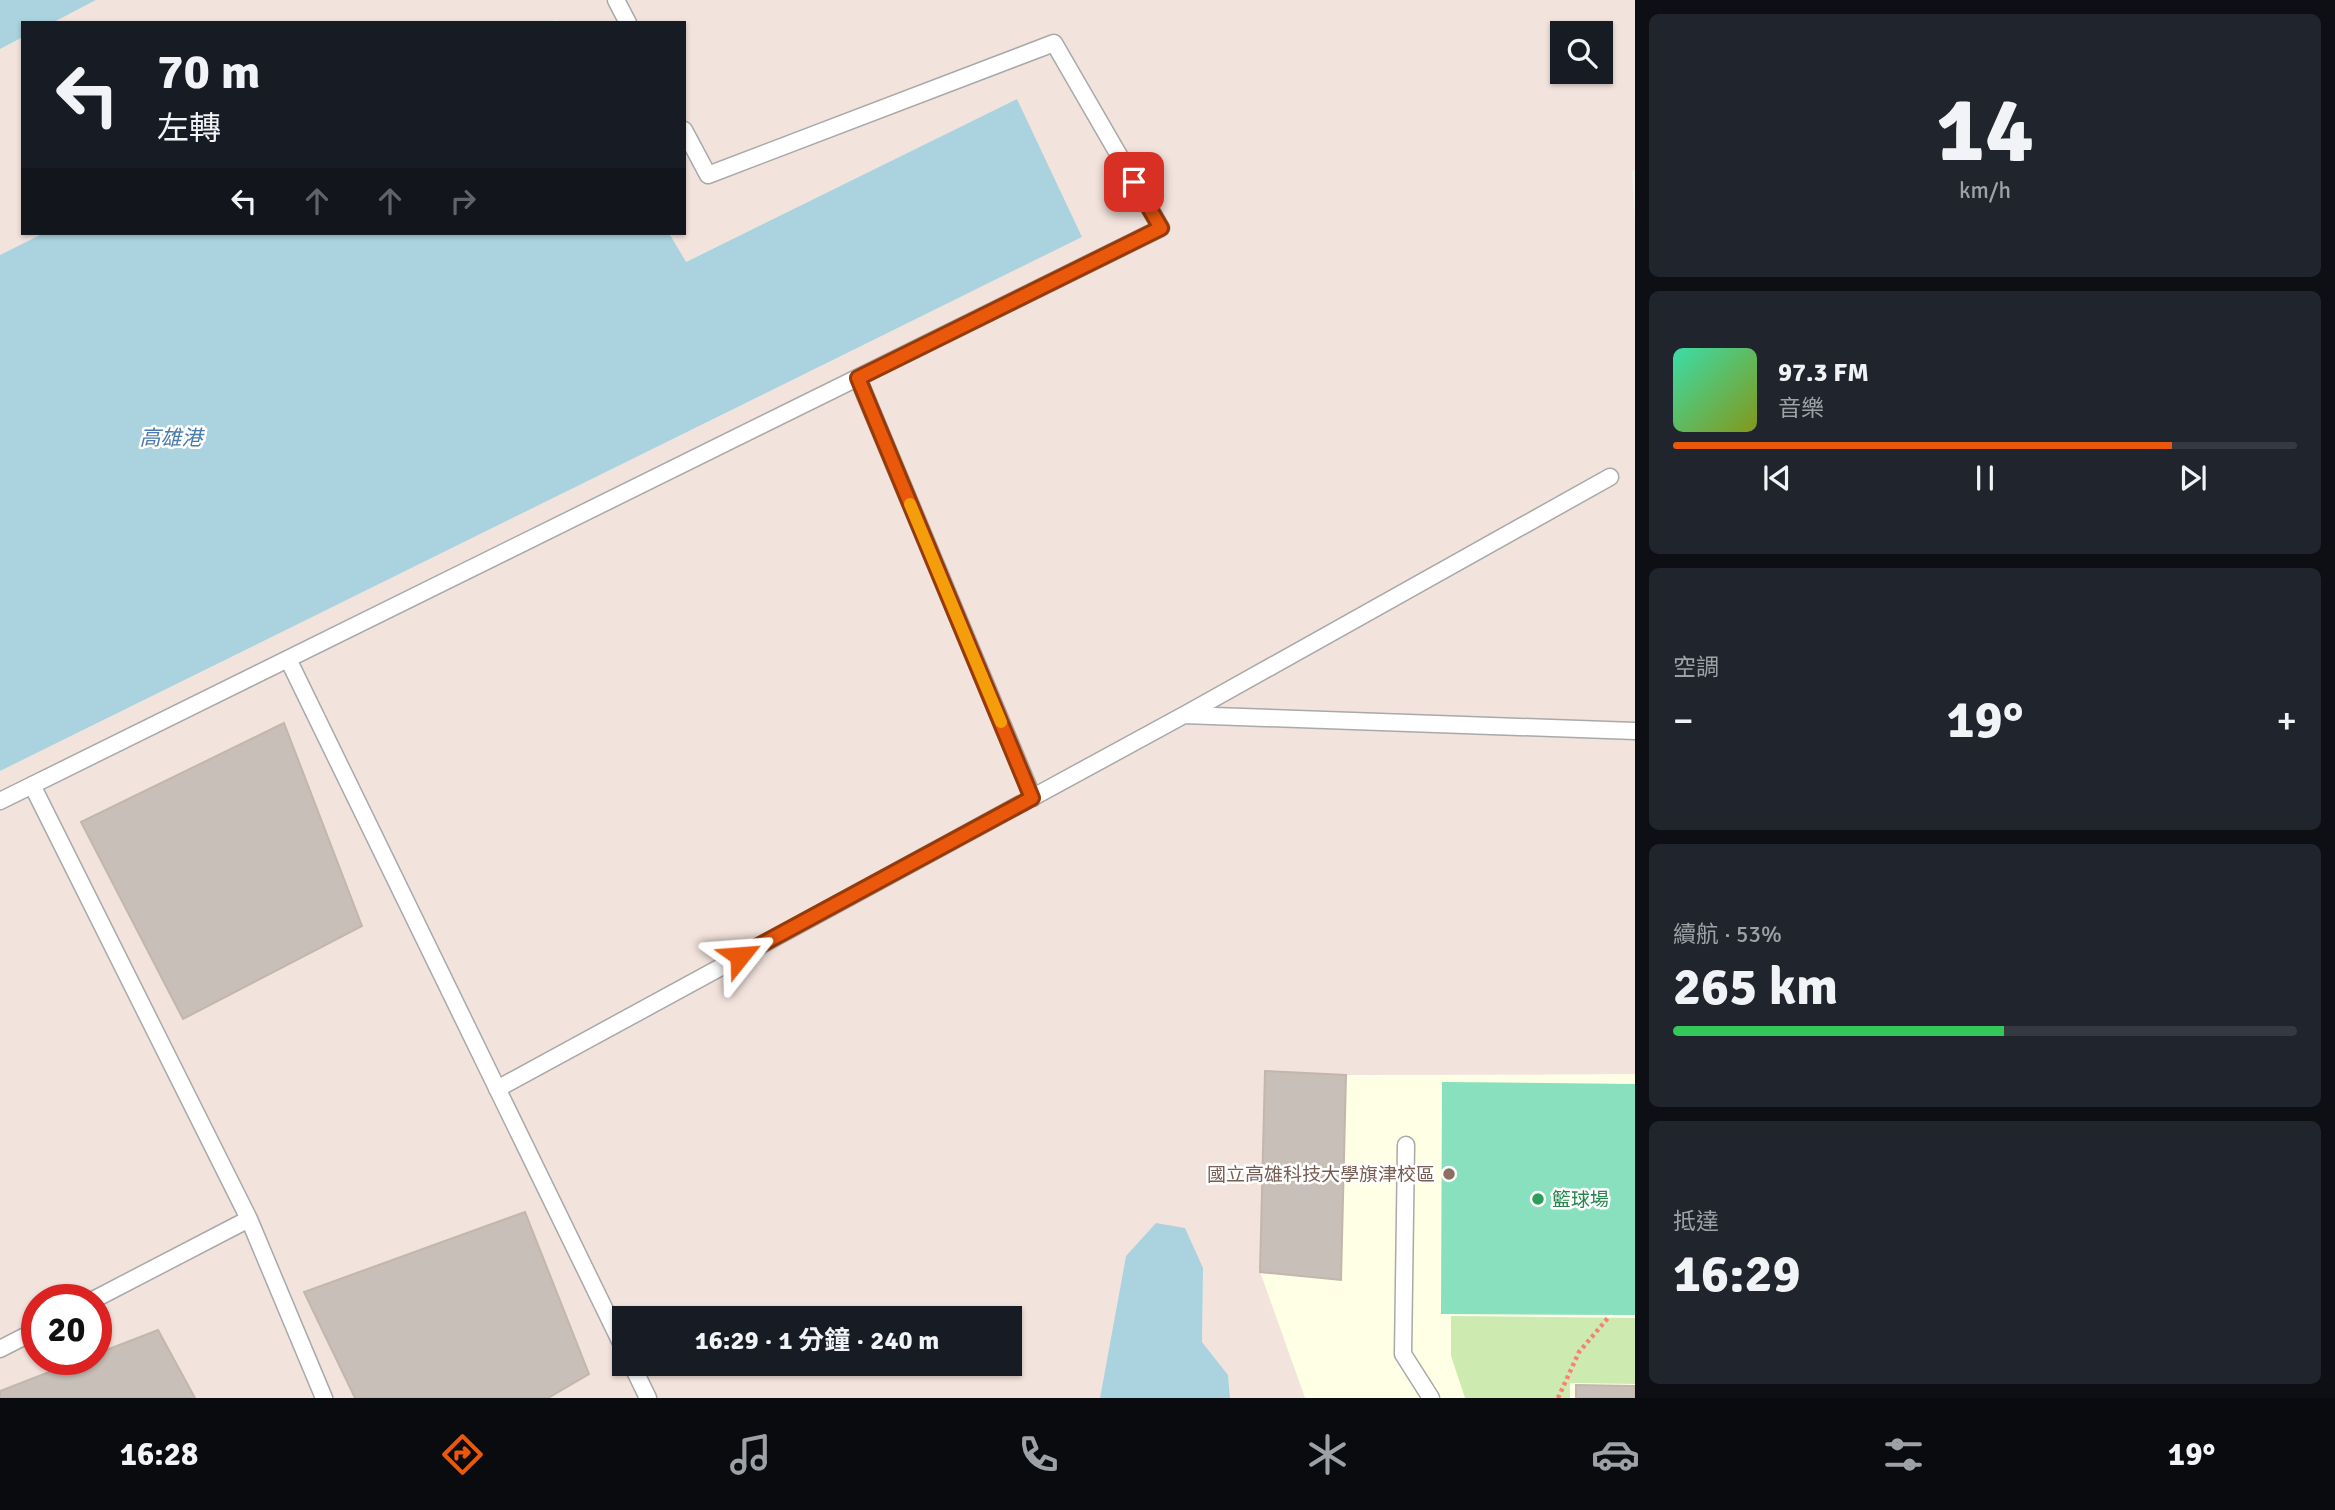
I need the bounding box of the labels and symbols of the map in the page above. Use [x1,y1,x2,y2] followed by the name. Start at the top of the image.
[1104,152,1164,212] pin
[140,425,205,451] water label: 高雄港
[703,919,777,993] position arrow
[1207,1163,1435,1187] place label: 國立高雄科技大學旗津校區
[1441,1166,1457,1182] marker: 國立高雄科技大學旗津校區
[1552,1188,1609,1212] place label: 籃球場
[1530,1191,1546,1207] marker: 籃球場
[21,1284,112,1375] speed limit sign: 20

